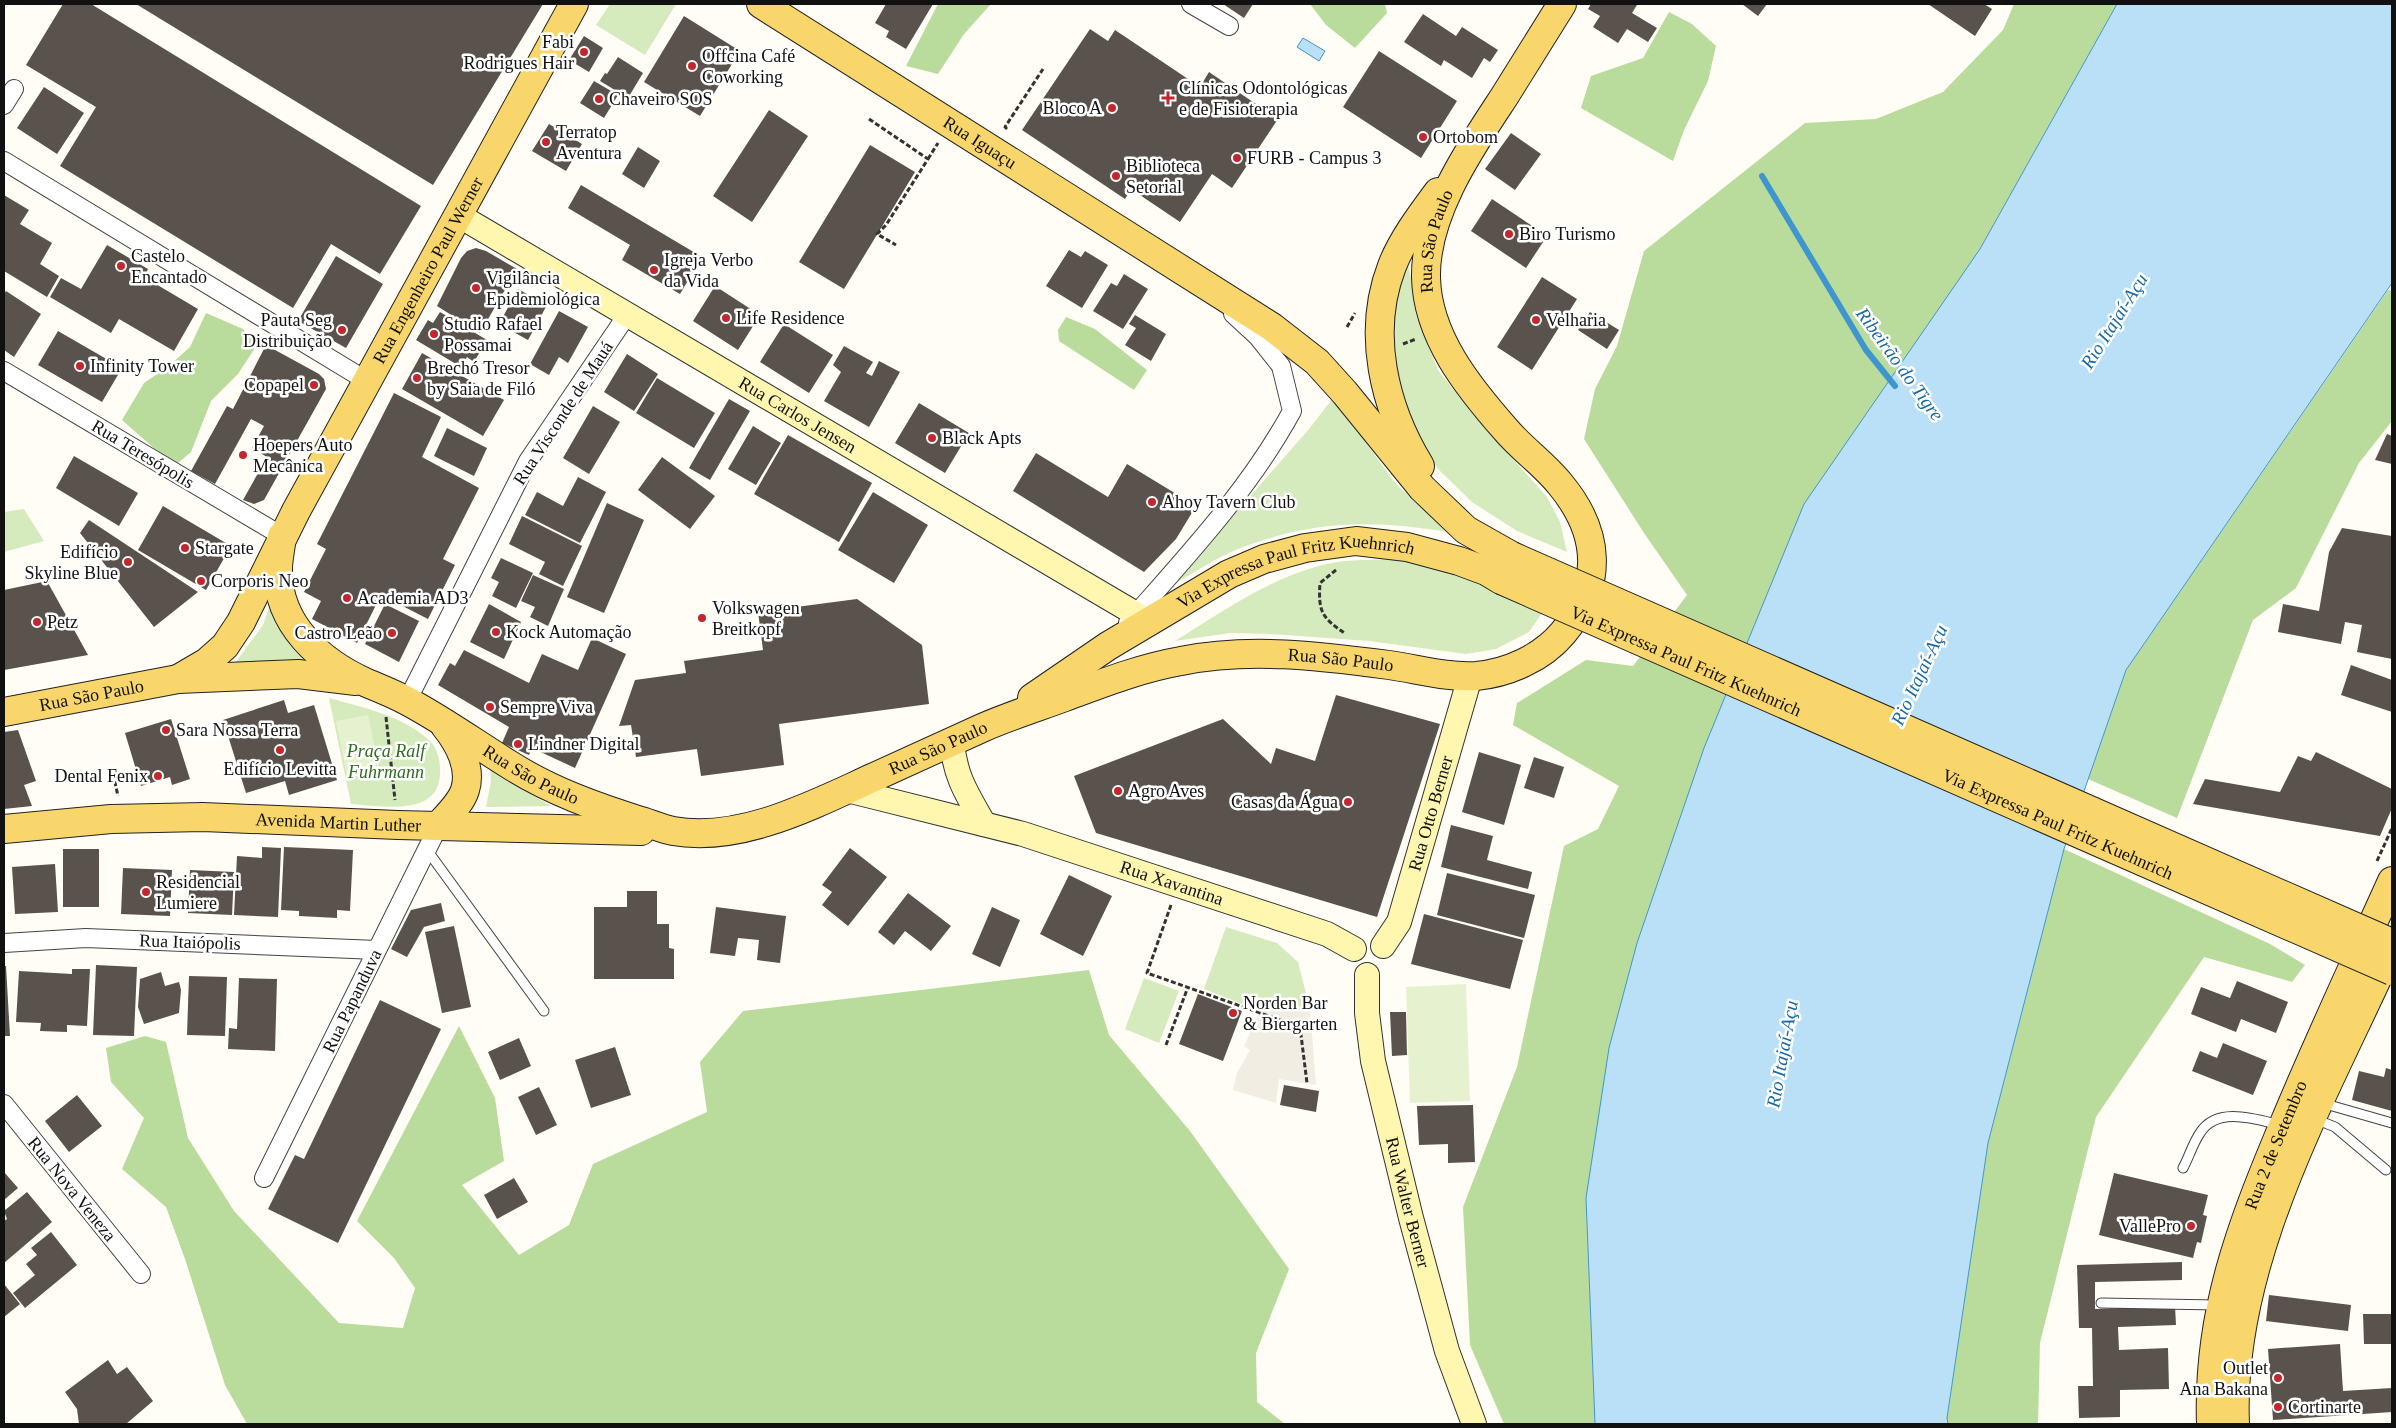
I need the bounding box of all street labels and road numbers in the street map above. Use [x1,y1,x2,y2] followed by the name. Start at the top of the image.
[940,112,1020,173] street label: Rua Iguaçu
[369,173,487,367] street label: Rua Engenheiro Paul Werner
[1416,186,1457,294] street label: Rua São Paulo
[509,337,617,488] street label: Rua Visconde de Mauá
[735,372,860,457] street label: Rua Carlos Jensen
[88,416,198,492] street label: Rua Teresópolis
[1173,531,1417,613] street label: Via Expressa Paul Fritz Kuehnrich
[1567,602,1804,721] street label: Via Expressa Paul Fritz Kuehnrich
[1287,645,1395,675] street label: Rua São Paulo
[37,676,145,715] street label: Rua São Paulo
[886,717,990,779] street label: Rua São Paulo
[479,741,582,808] street label: Rua São Paulo
[1404,753,1457,873] street label: Rua Otto Berner
[1939,765,2176,884] street label: Via Expressa Paul Fritz Kuehnrich
[255,809,421,836] street label: Avenida Martin Luther
[1118,857,1226,909] street label: Rua Xavantina
[139,930,241,954] street label: Rua Itaiópolis
[318,946,386,1056] street label: Rua Papanduva
[2241,1077,2311,1212] street label: Rua 2 de Setembro
[24,1133,120,1245] street label: Rua Nova Veneza
[1382,1135,1434,1270] street label: Rua Walter Berner

